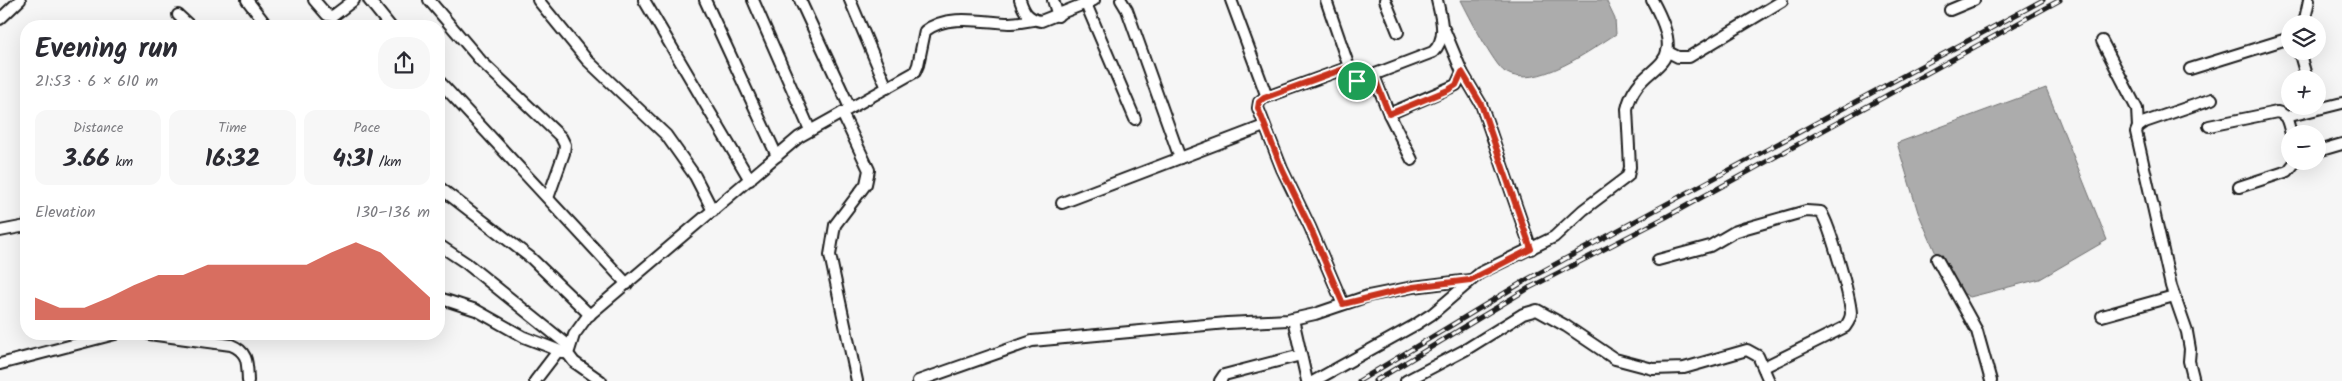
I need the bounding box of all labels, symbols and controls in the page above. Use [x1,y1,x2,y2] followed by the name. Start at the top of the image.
[2281,15,2326,170] map controls
[2281,15,2326,60] button: layers
[35,27,178,72] text: Evening run
[378,37,430,89] button: share
[1336,60,1378,102] pin
[1343,67,1371,95] icon: arrive
[35,69,158,94] text: 21:53 · 6 × 610 m
[2281,70,2326,115] button: +
[73,117,123,139] text: Distance
[218,117,247,139] text: Time
[353,117,380,139] text: Pace
[2281,125,2326,170] button: −
[63,139,110,179] text: 3.66
[205,139,260,179] text: 16:32
[332,139,373,179] text: 4:31
[110,151,133,173] text: km
[373,151,401,173] text: /km
[35,200,96,225] text: Elevation
[356,200,430,225] text: 130–136 m

